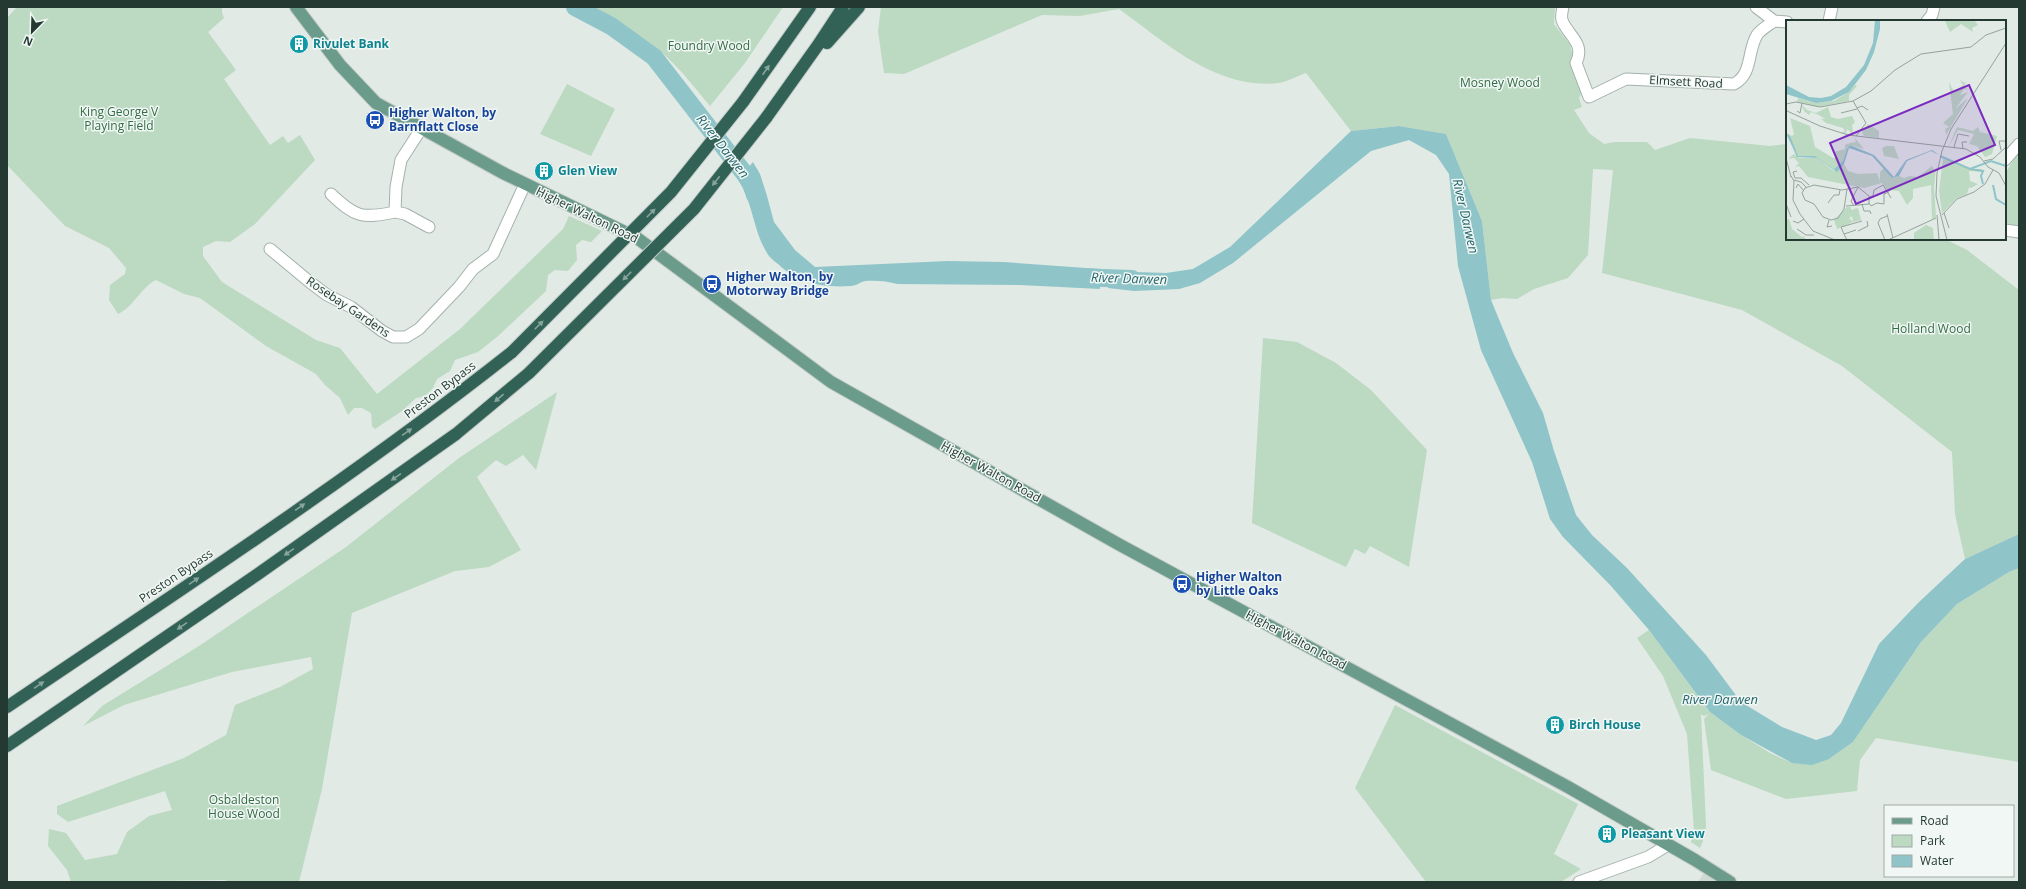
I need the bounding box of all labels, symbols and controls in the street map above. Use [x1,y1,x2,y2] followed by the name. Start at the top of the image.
[12,12,52,52] north arrow
[1786,20,2006,240] inset map
[21,33,35,50] text: N
[288,33,310,55] building icon: Rivulet Bank
[313,35,390,52] place label: Rivulet Bank
[668,37,750,54] park label: Foundry Wood
[762,65,770,76] one-way arrow
[1649,71,1723,92] street label: Elmsett Road
[1460,74,1540,91] park label: Mosney Wood
[80,103,159,134] park label: King George V Playing Field
[389,104,496,135] place label: Higher Walton, by Barnflatt Close
[364,109,386,131] bus stop icon: Higher Walton, by Barnflatt Close
[692,110,754,182] water label: River Darwen
[533,160,555,182] building icon: Glen View
[558,162,618,179] place label: Glen View
[711,176,720,187] one-way arrow
[1449,177,1483,255] water label: River Darwen
[533,182,641,247] street label: Higher Walton Road
[646,208,656,218] one-way arrow
[726,268,833,299] place label: Higher Walton, by Motorway Bridge
[1091,268,1167,288] water label: River Darwen
[622,271,632,281] one-way arrow
[303,272,394,341] street label: Rosebay Gardens
[701,273,723,295] bus stop icon: Higher Walton, by Motorway Bridge
[534,320,544,330] one-way arrow
[1891,320,1971,337] park label: Holland Wood
[400,357,479,422] street label: Preston Bypass
[494,394,505,403] one-way arrow
[401,428,412,436] one-way arrow
[938,437,1044,506] street label: Higher Walton Road
[390,473,401,481] one-way arrow
[295,503,306,511] one-way arrow
[135,544,216,607] street label: Preston Bypass
[284,548,295,556] one-way arrow
[1196,568,1282,599] place label: Higher Walton by Little Oaks
[1171,573,1193,595] bus stop icon: Higher Walton by Little Oaks
[188,577,199,585] one-way arrow
[1243,606,1350,673] street label: Higher Walton Road
[177,622,188,629] one-way arrow
[34,681,45,689] one-way arrow
[1682,690,1758,708] water label: River Darwen
[1544,714,1566,736] building icon: Birch House
[1569,716,1641,733] place label: Birch House
[208,791,280,822] park label: Osbaldeston House Wood
[1884,805,2014,877] legend
[1920,812,1949,829] text: Road
[1596,823,1618,845] building icon: Pleasant View
[1621,825,1706,842] place label: Pleasant View
[1920,832,1946,849] text: Park
[1920,852,1954,869] text: Water

